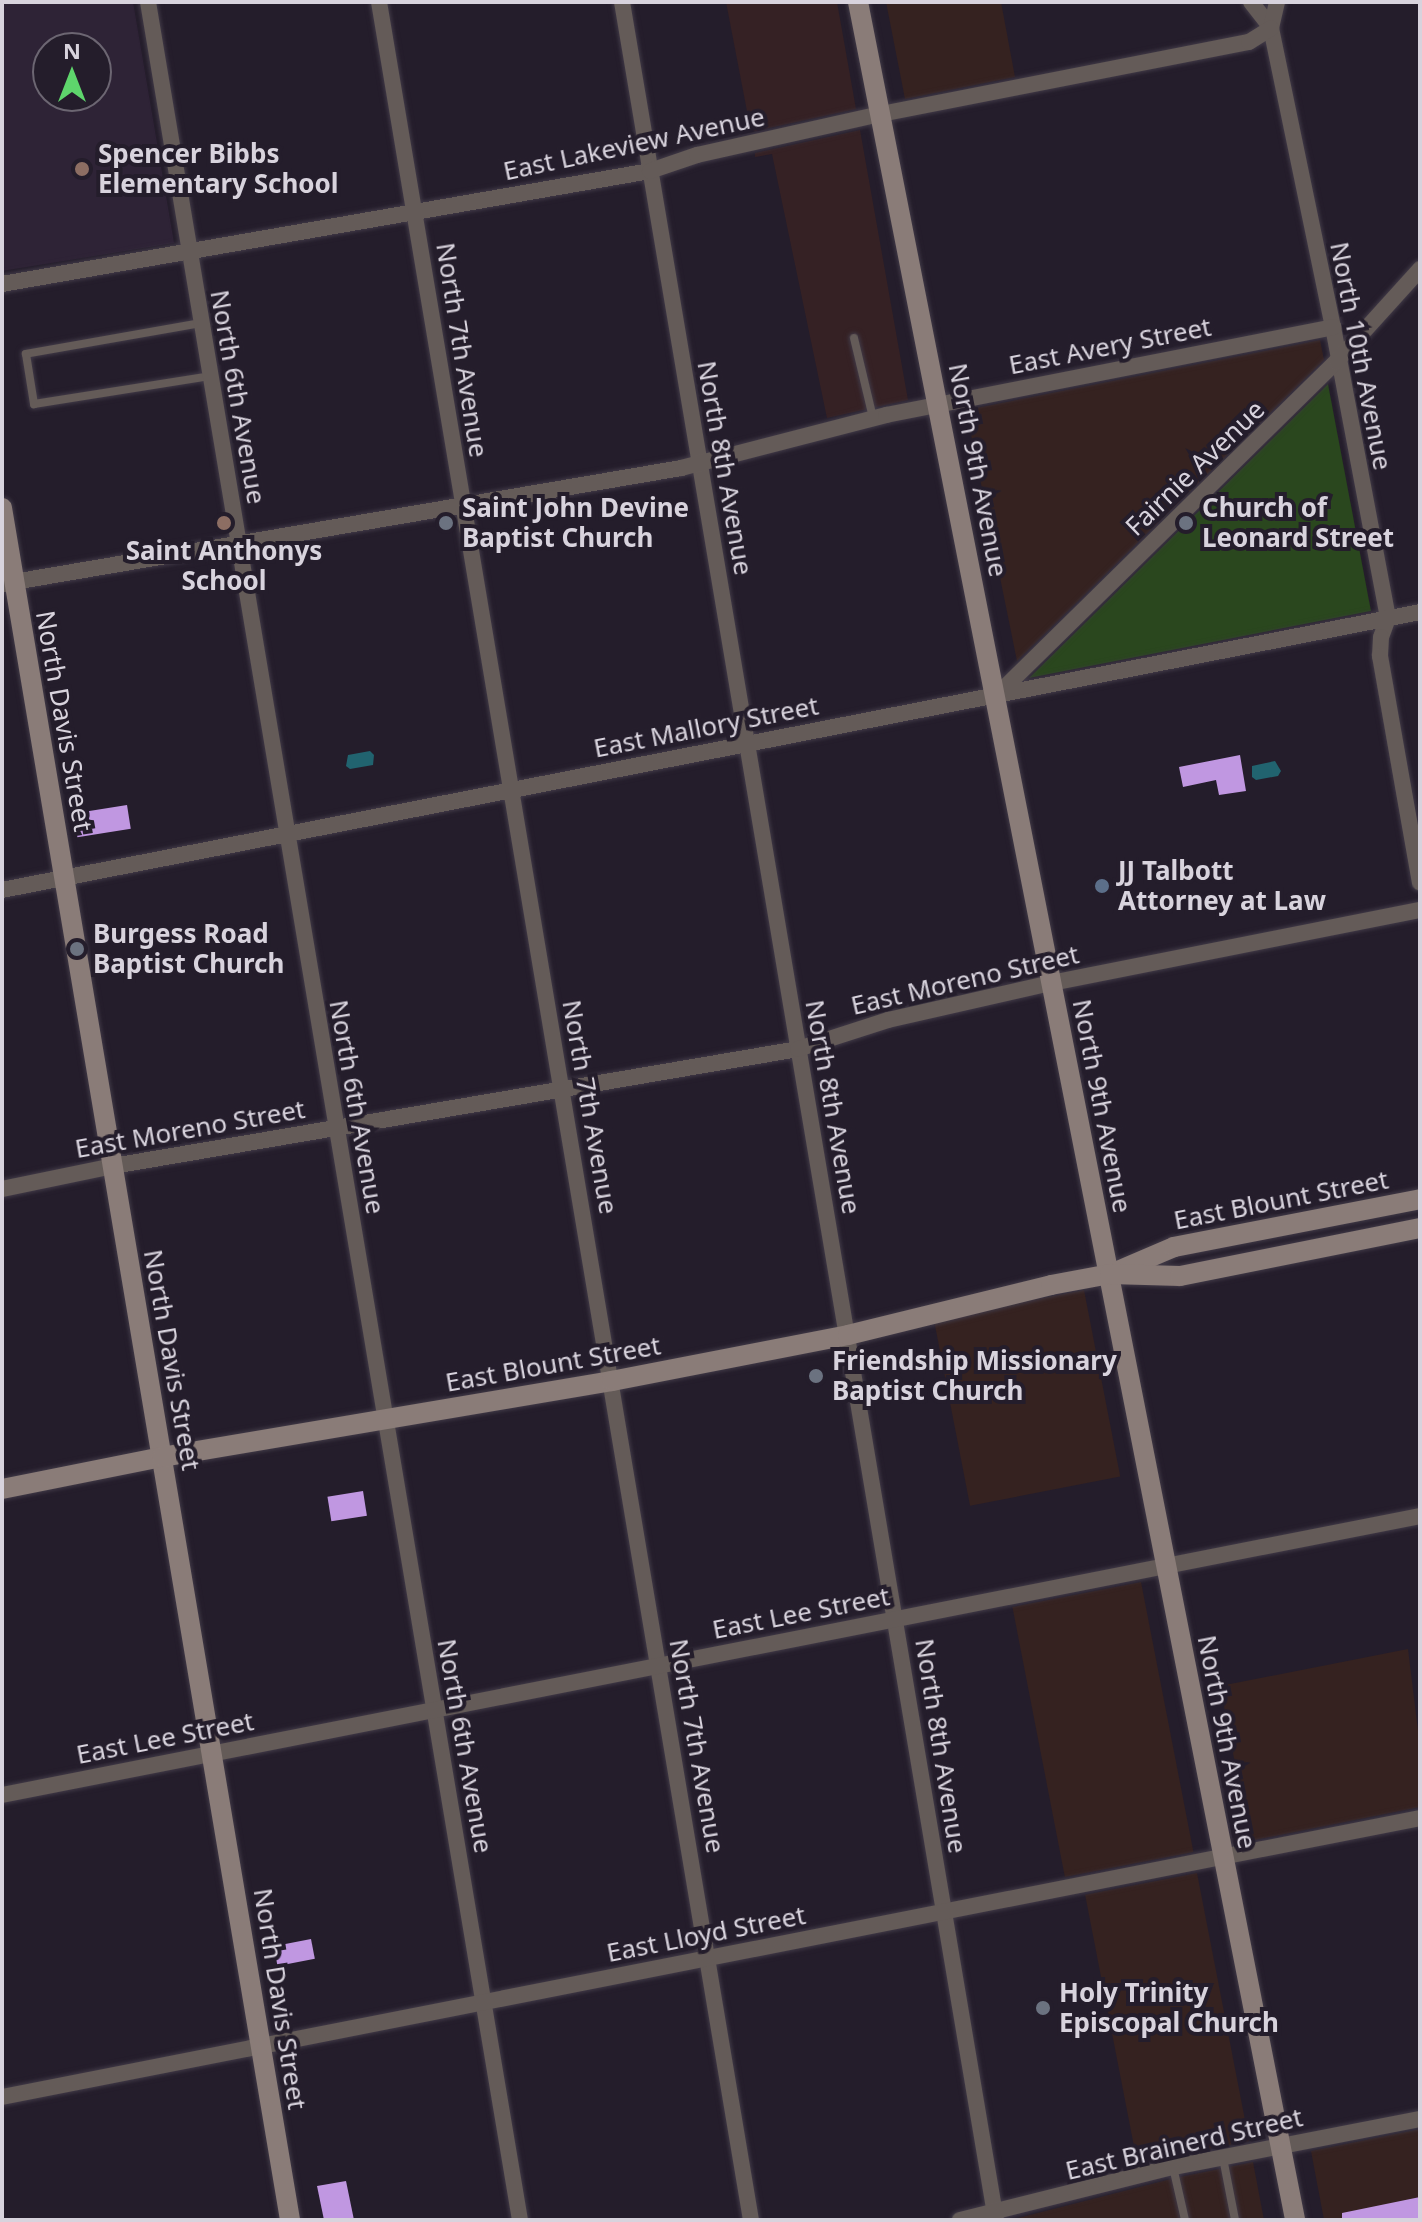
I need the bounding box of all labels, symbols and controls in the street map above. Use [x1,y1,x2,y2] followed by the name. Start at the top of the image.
[32,32,112,112] north arrow
[63,35,81,65] text: N
[500,101,768,187] street label: East Lakeview Avenue
[98,138,339,200] place label: Spencer Bibbs Elementary School
[73,160,91,178] marker: Spencer Bibbs Elementary School
[1324,239,1398,473] street label: North 10th Avenue
[430,240,494,460] street label: North 7th Avenue
[204,288,272,506] street label: North 6th Avenue
[1006,311,1214,381] street label: East Avery Street
[691,359,759,577] street label: North 8th Avenue
[942,361,1014,579] street label: North 9th Avenue
[1119,394,1271,542] street label: Fairnie Avenue
[462,492,689,554] place label: Saint John Devine Baptist Church
[1202,492,1394,554] place label: Church of Leonard Street
[215,514,233,532] marker: Saint Anthonys School
[437,514,455,532] marker: Saint John Devine Baptist Church
[1177,514,1195,532] marker: Church of Leonard Street
[126,535,322,596] place label: Saint Anthonys School
[29,608,99,834] street label: North Davis Street
[591,690,821,764] street label: East Mallory Street
[1118,855,1326,916] place label: JJ Talbott Attorney at Law
[1093,877,1111,895] marker: JJ Talbott Attorney at Law
[93,918,284,980] place label: Burgess Road Baptist Church
[848,939,1082,1021] street label: East Moreno Street
[68,940,86,958] marker: Burgess Road Baptist Church
[1066,997,1138,1215] street label: North 9th Avenue
[323,998,391,1216] street label: North 6th Avenue
[556,998,624,1216] street label: North 7th Avenue
[799,998,867,1216] street label: North 8th Avenue
[73,1093,307,1165] street label: East Moreno Street
[1171,1164,1391,1236] street label: East Blount Street
[137,1247,207,1473] street label: North Davis Street
[443,1330,663,1398] street label: East Blount Street
[832,1345,1117,1406] place label: Friendship Missionary Baptist Church
[807,1367,825,1385] marker: Friendship Missionary Baptist Church
[710,1581,892,1645] street label: East Lee Street
[1191,1633,1263,1851] street label: North 9th Avenue
[909,1636,973,1856] street label: North 8th Avenue
[431,1637,499,1855] street label: North 6th Avenue
[663,1637,731,1855] street label: North 7th Avenue
[74,1706,256,1770] street label: East Lee Street
[247,1886,313,2112] street label: North Davis Street
[604,1899,808,1969] street label: East Lloyd Street
[1059,1977,1279,2038] place label: Holy Trinity Episcopal Church
[1034,1999,1052,2017] marker: Holy Trinity Episcopal Church
[1062,2102,1306,2186] street label: East Brainerd Street

